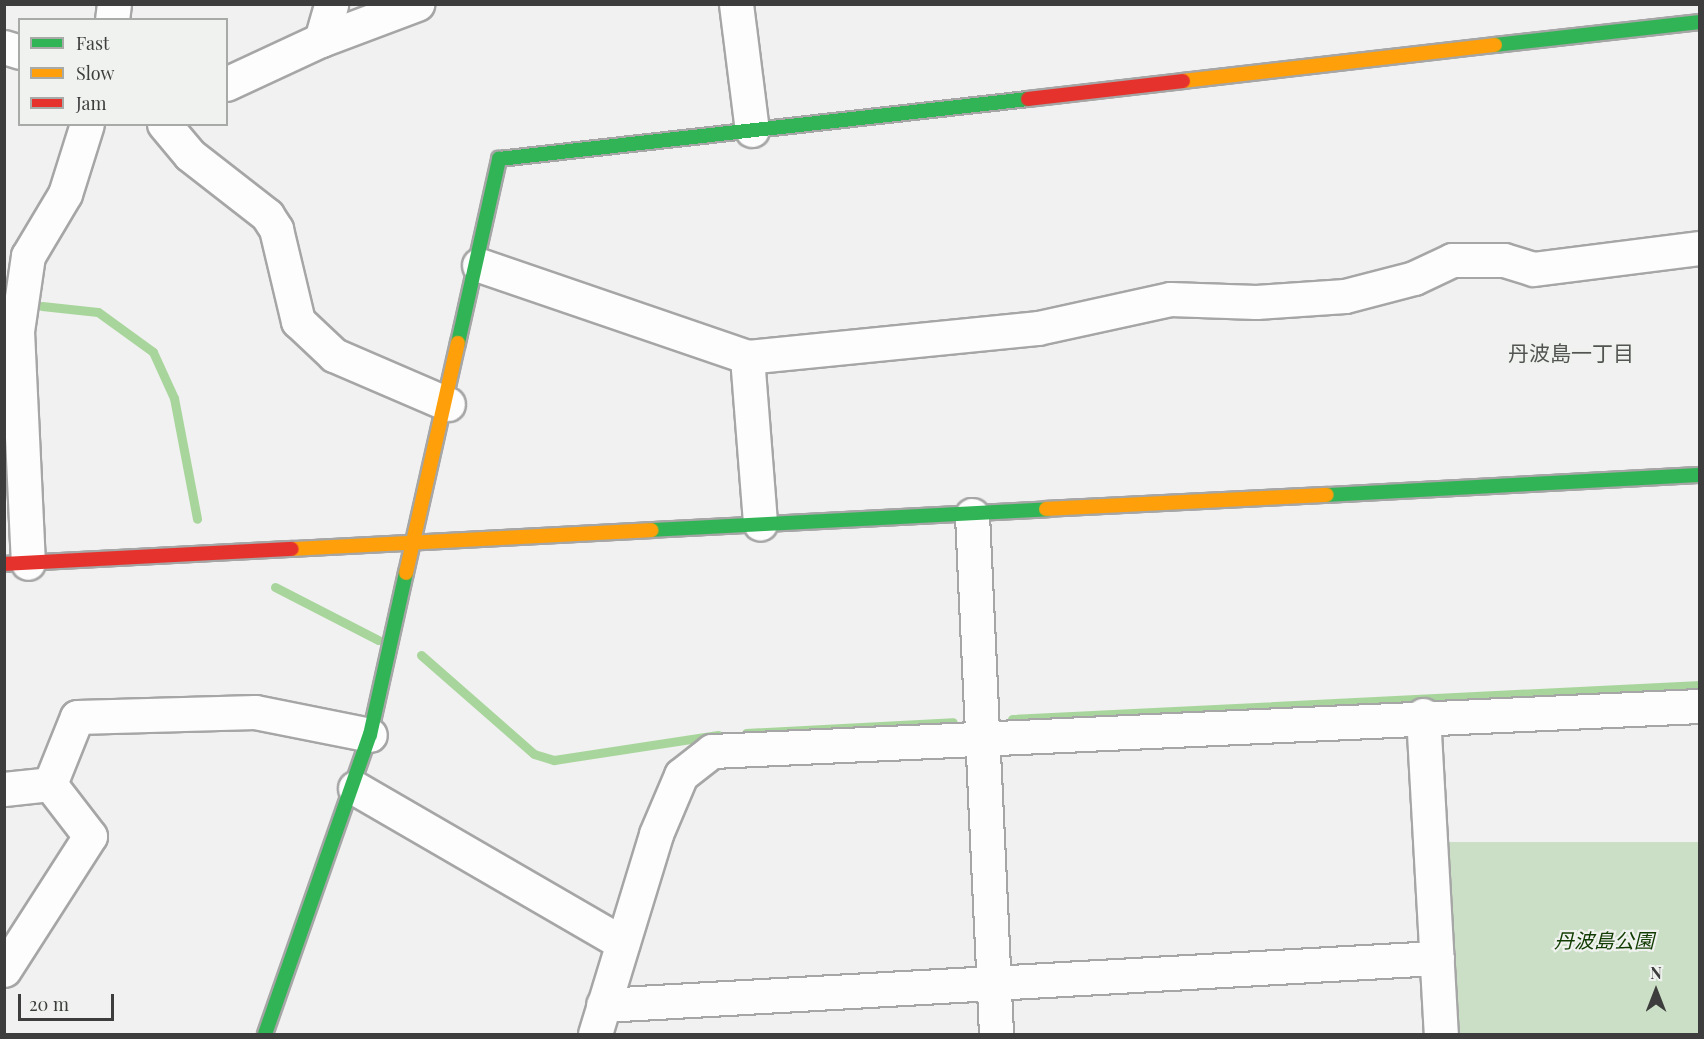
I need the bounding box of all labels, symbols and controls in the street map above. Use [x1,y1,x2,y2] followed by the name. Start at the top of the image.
[18,18,228,126] legend
[76,31,109,55] text: Fast
[76,61,114,85] text: Slow
[76,91,106,115] text: Jam
[1508,339,1634,365] district label: 丹波島一丁目
[1554,927,1654,951] park label: 丹波島公園
[1626,961,1686,1021] north arrow
[1650,962,1662,983] text: N
[21,982,117,1020] scale bar
[29,992,69,1016] text: 20 m

